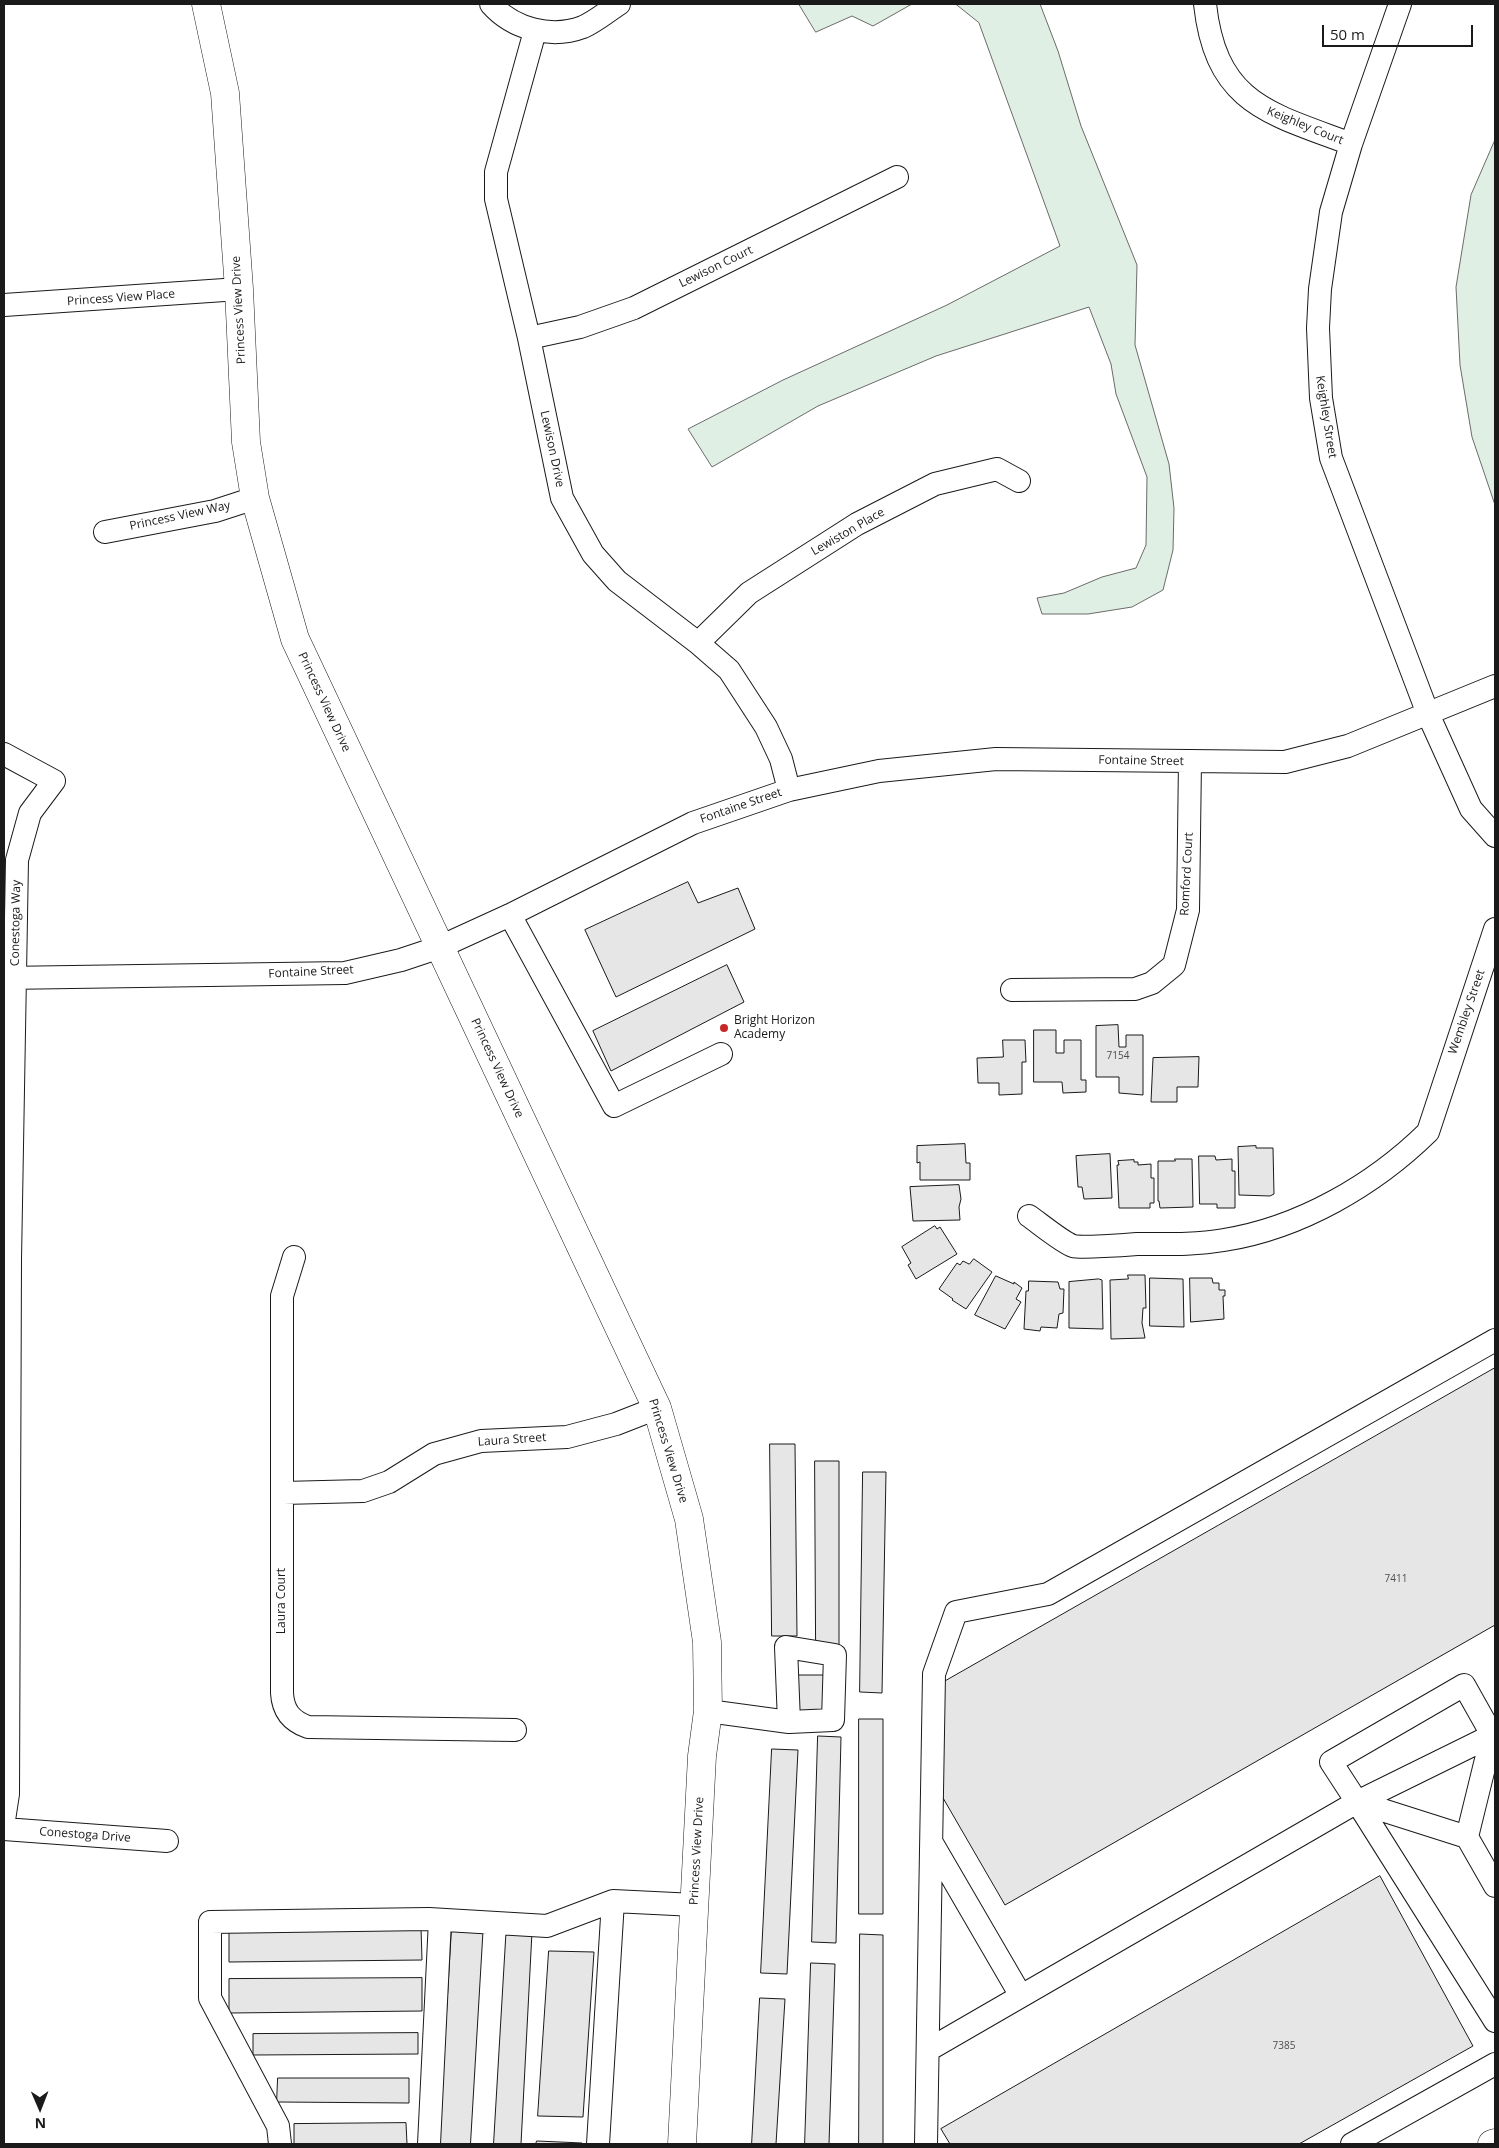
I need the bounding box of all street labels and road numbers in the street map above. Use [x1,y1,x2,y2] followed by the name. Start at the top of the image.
[1265,104,1345,148] street label: Keighley Court
[677,243,755,291] street label: Lewison Court
[229,256,249,364] street label: Princess View Drive
[66,287,176,309] street label: Princess View Place
[1312,375,1340,459] street label: Keighley Street
[537,409,567,489] street label: Lewison Drive
[128,498,232,534] street label: Princess View Way
[809,505,887,559] street label: Lewiston Place
[295,650,353,754] street label: Princess View Drive
[1098,753,1184,769] street label: Fontaine Street
[698,785,784,827] street label: Fontaine Street
[1178,832,1196,916] street label: Romford Court
[8,880,24,966] street label: Conestoga Way
[268,963,354,981] street label: Fontaine Street
[1446,968,1488,1056] street label: Wembley Street
[468,1016,526,1120] street label: Princess View Drive
[645,1397,691,1505] street label: Princess View Drive
[477,1430,547,1450] street label: Laura Street
[275,1568,289,1634] street label: Laura Court
[687,1797,707,1905] street label: Princess View Drive
[39,1825,131,1845] street label: Conestoga Drive

